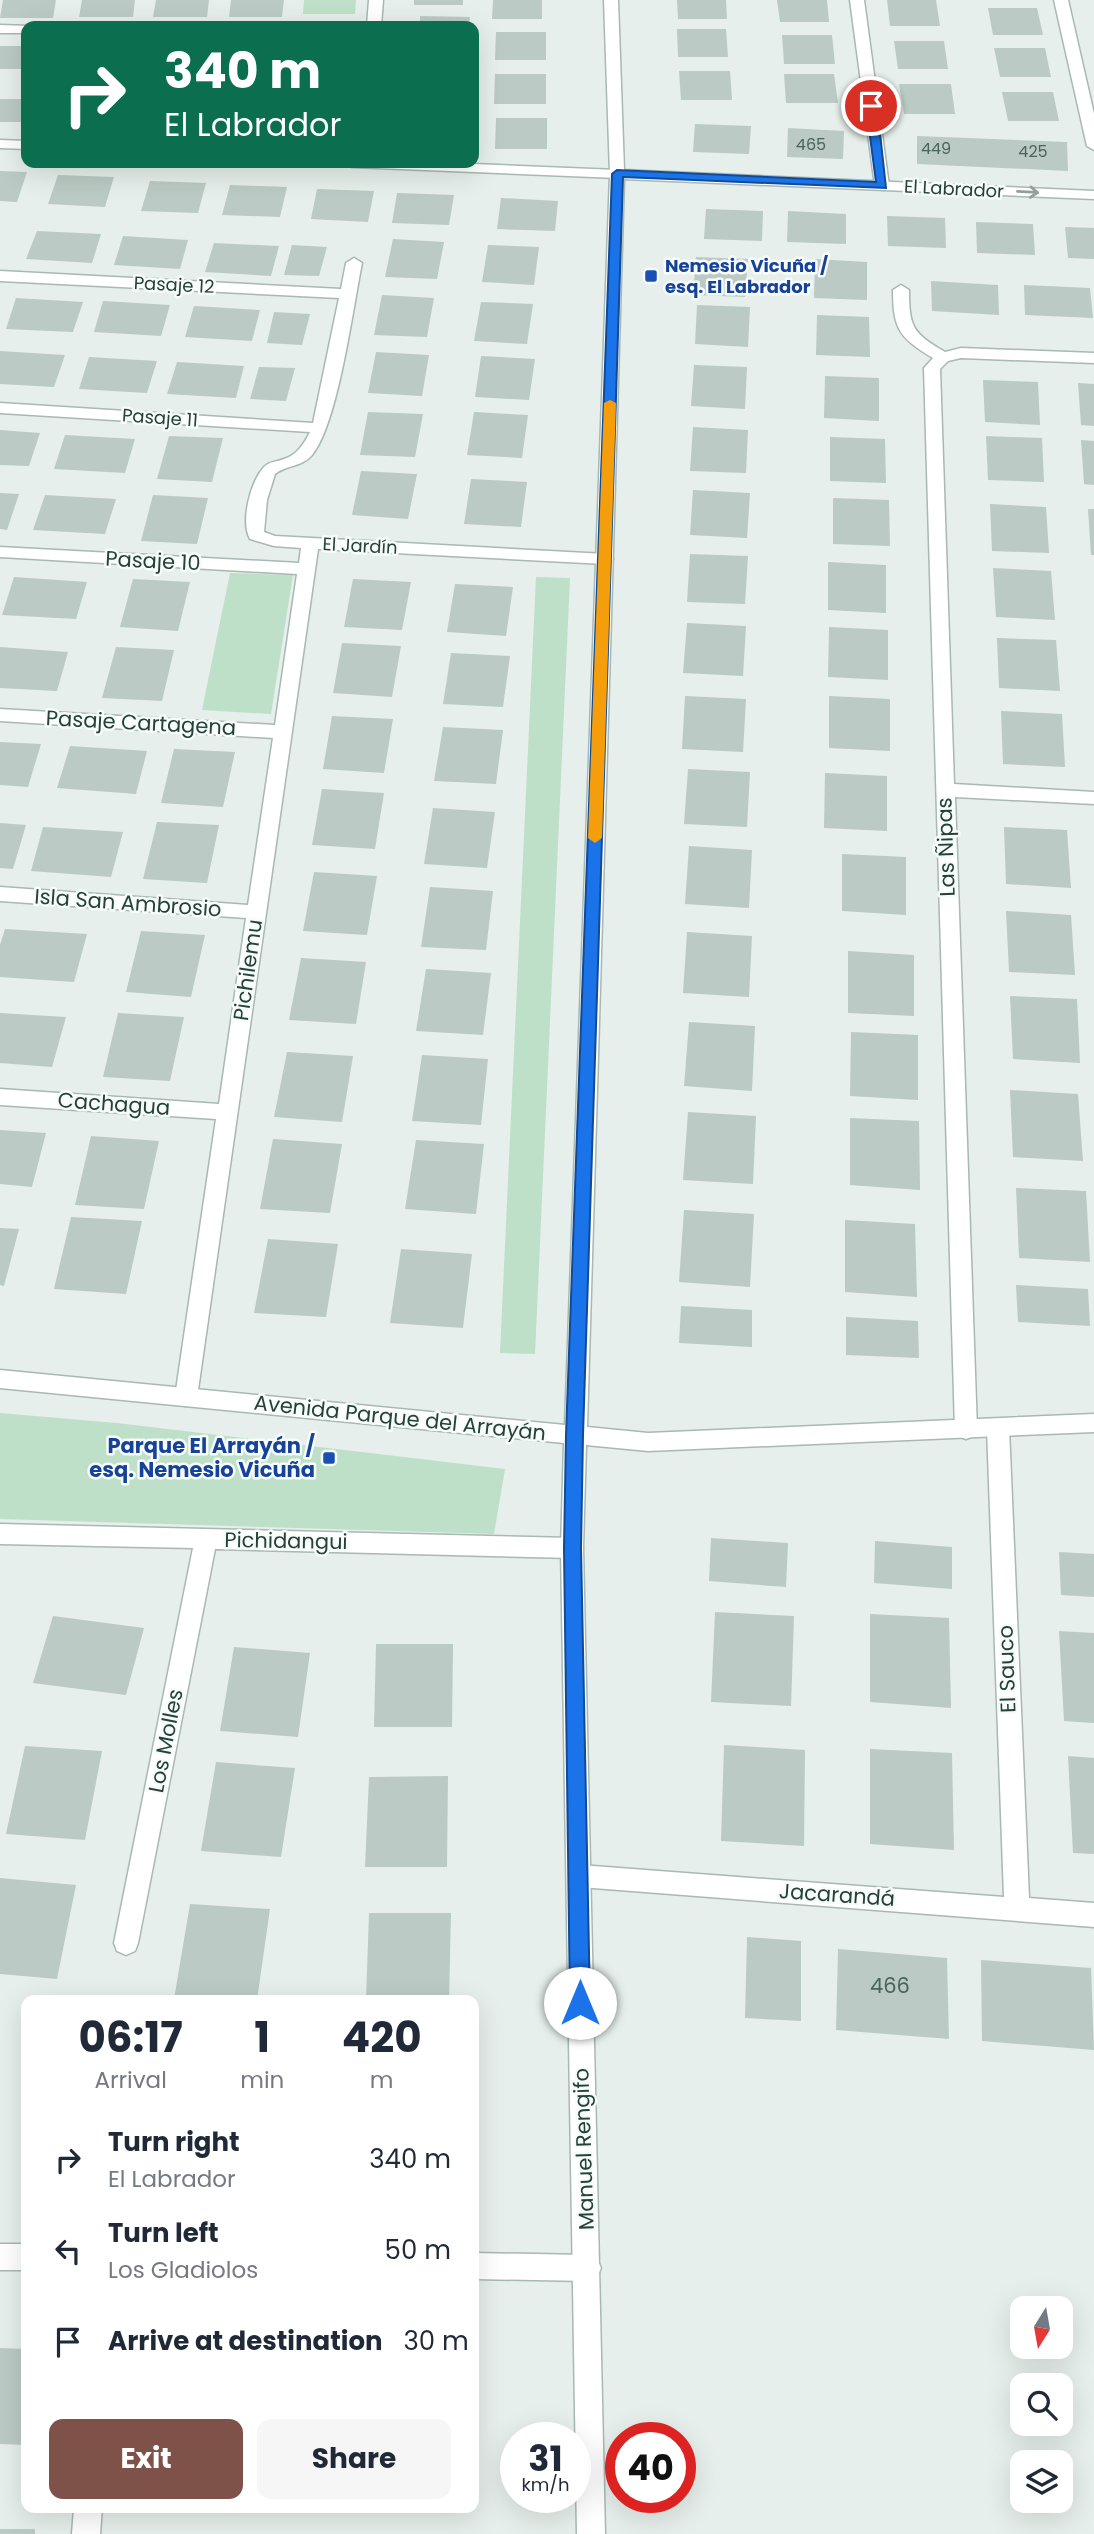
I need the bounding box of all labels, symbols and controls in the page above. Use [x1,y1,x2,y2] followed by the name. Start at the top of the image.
[164,37,321,105] text: 340 m
[49,49,140,140] icon: right
[841,76,901,136] pin
[852,87,890,125] icon: arrive
[164,102,342,147] text: El Labrador
[796,133,826,156] house number: 465
[921,137,951,160] house number: 449
[1018,140,1048,163] house number: 425
[904,173,1005,204] street label: El Labrador
[1016,186,1039,199] one-way arrow
[665,253,828,299] place label: Nemesio Vicuña / esq. El Labrador
[643,268,659,284] marker: Nemesio Vicuña / esq. El Labrador
[133,270,215,299] street label: Pasaje 12
[121,402,199,433] street label: Pasaje 11
[322,531,398,560] street label: El Jardín
[105,544,201,577] street label: Pasaje 10
[45,703,237,742] street label: Pasaje Cartagena
[929,797,962,897] street label: Las Ñipas
[34,881,223,924] street label: Isla San Ambrosio
[226,917,269,1022] street label: Pichilemu
[57,1085,171,1122] street label: Cachagua
[253,1388,548,1447] street label: Avenida Parque del Arrayán
[89,1431,315,1484] place label: Parque El Arrayán / esq. Nemesio Vicuña
[321,1450,337,1466] marker: Parque El Arrayán / esq. Nemesio Vicuña
[224,1525,348,1556] street label: Pichidangui
[990,1625,1023,1713] street label: El Sauco
[141,1687,190,1795] street label: Los Molles
[778,1876,896,1913] street label: Jacarandá
[543,1966,617,2040] position arrow
[870,1971,910,2000] house number: 466
[78,2008,183,2067] text: 06:17
[254,2008,270,2067] text: 1
[342,2008,422,2067] text: 420
[94,2064,167,2096] text: Arrival
[240,2064,284,2096] text: min
[370,2064,393,2096] text: m
[566,2068,601,2230] street label: Manuel Rengifo
[108,2124,240,2160] text: Turn right
[49,2141,87,2179] icon: right
[369,2141,451,2177] text: 340 m
[108,2163,236,2195] text: El Labrador
[108,2215,219,2251] text: Turn left
[49,2232,87,2270] icon: left
[385,2232,451,2268] text: 50 m
[108,2254,258,2286] text: Los Gladiolos
[1010,2296,1073,2359] north arrow
[1010,2296,1073,2513] map controls
[49,2323,87,2361] icon: arrive
[108,2323,383,2359] text: Arrive at destination
[404,2323,469,2359] text: 30 m
[1010,2373,1073,2436] button: search
[49,2419,243,2499] button: Exit
[257,2419,451,2499] button: Share
[605,2422,696,2513] speed limit sign: 40
[528,2434,563,2483] text: 31
[1010,2450,1073,2513] button: layers
[522,2472,569,2497] text: km/h

